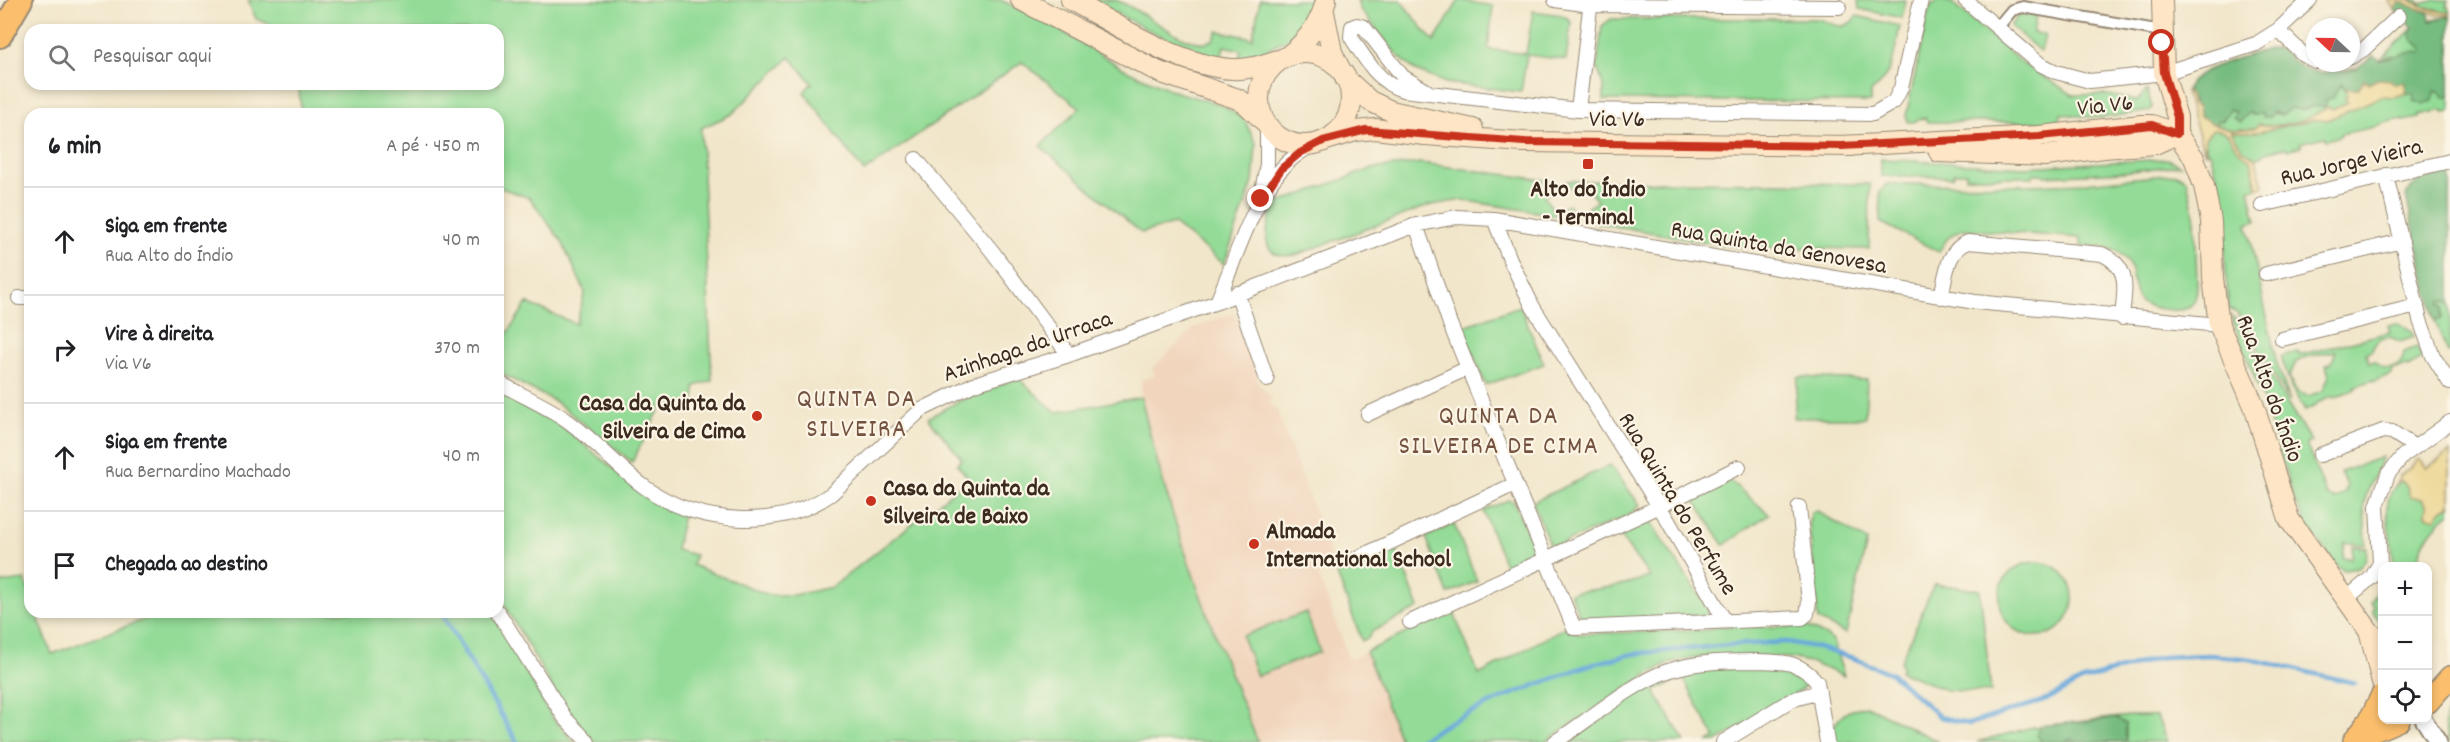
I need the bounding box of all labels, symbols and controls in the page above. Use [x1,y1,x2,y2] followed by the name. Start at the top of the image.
[2306,18,2360,72] north arrow
[24,24,504,90] search box
[2148,29,2174,55] route start
[45,41,78,74] icon: search
[93,42,212,73] text: Pesquisar aqui
[2076,87,2135,127] street label: Via V6
[1589,104,1645,138] street label: Via V6
[48,129,101,166] text: 6 min
[2277,131,2427,197] street label: Rua Jorge Vieira
[386,133,480,161] text: A pé · 450 m
[1581,157,1595,171] marker: Alto do Índio - Terminal
[1530,174,1646,236] place label: Alto do Índio - Terminal
[1247,185,1273,211] route end
[105,212,227,243] text: Siga em frente
[1668,213,1890,285] street label: Rua Quinta da Genovesa
[48,225,81,258] icon: ahead
[442,227,480,255] text: 40 m
[105,243,234,271] text: Rua Alto do Índio
[939,303,1118,393] street label: Azinhaga da Urraca
[2226,311,2311,467] street label: Rua Alto do Índio
[105,320,213,351] text: Vire à direita
[48,333,81,366] icon: right
[434,335,480,363] text: 370 m
[105,351,152,379] text: Via V6
[797,382,917,449] district label: QUINTA DA SILVEIRA
[579,388,746,450] place label: Casa da Quinta da Silveira de Cima
[1399,399,1599,466] district label: QUINTA DA SILVEIRA DE CIMA
[1608,407,1745,602] street label: Rua Quinta do Perfume
[750,409,764,423] marker: Casa da Quinta da Silveira de Cima
[105,428,227,459] text: Siga em frente
[48,441,81,474] icon: ahead
[442,443,480,471] text: 40 m
[105,459,291,487] text: Rua Bernardino Machado
[883,473,1050,535] place label: Casa da Quinta da Silveira de Baixo
[864,494,878,508] marker: Casa da Quinta da Silveira de Baixo
[1266,516,1451,578] place label: Almada International School
[1247,537,1261,551] marker: Almada International School
[48,549,81,582] icon: arrive
[105,550,268,581] text: Chegada ao destino
[2378,562,2432,724] map controls
[2378,562,2432,616] button: +
[2378,616,2432,670] button: −
[2378,670,2432,724] button: locate

